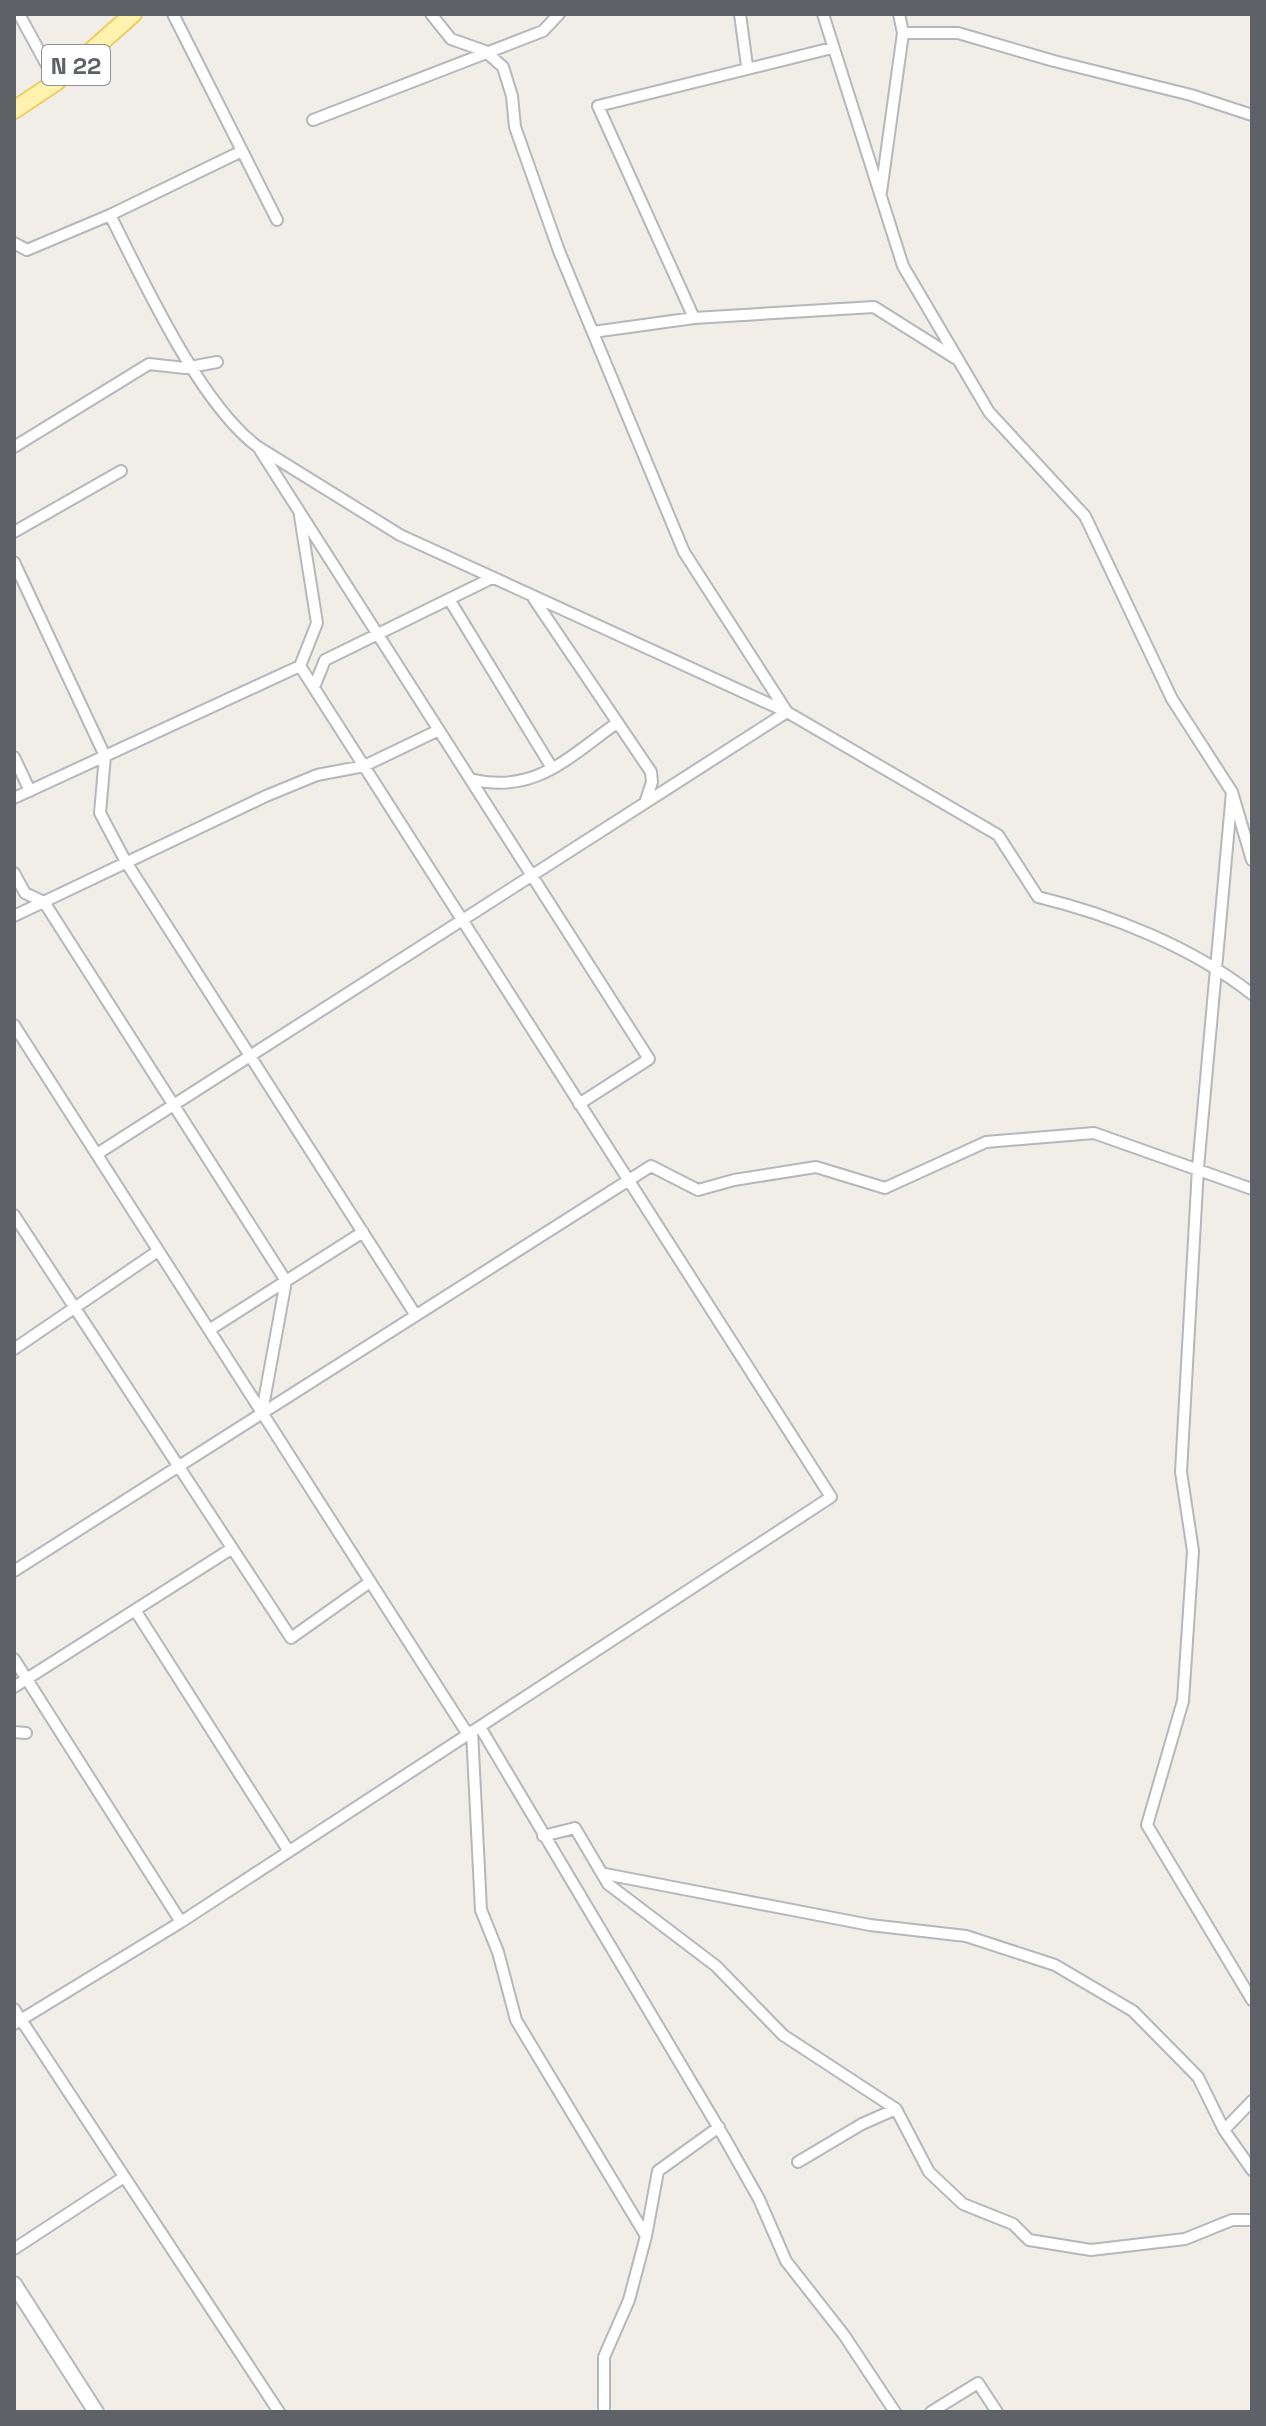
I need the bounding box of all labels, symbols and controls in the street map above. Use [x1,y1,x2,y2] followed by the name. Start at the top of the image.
[42,45,110,85] road number: N 22

